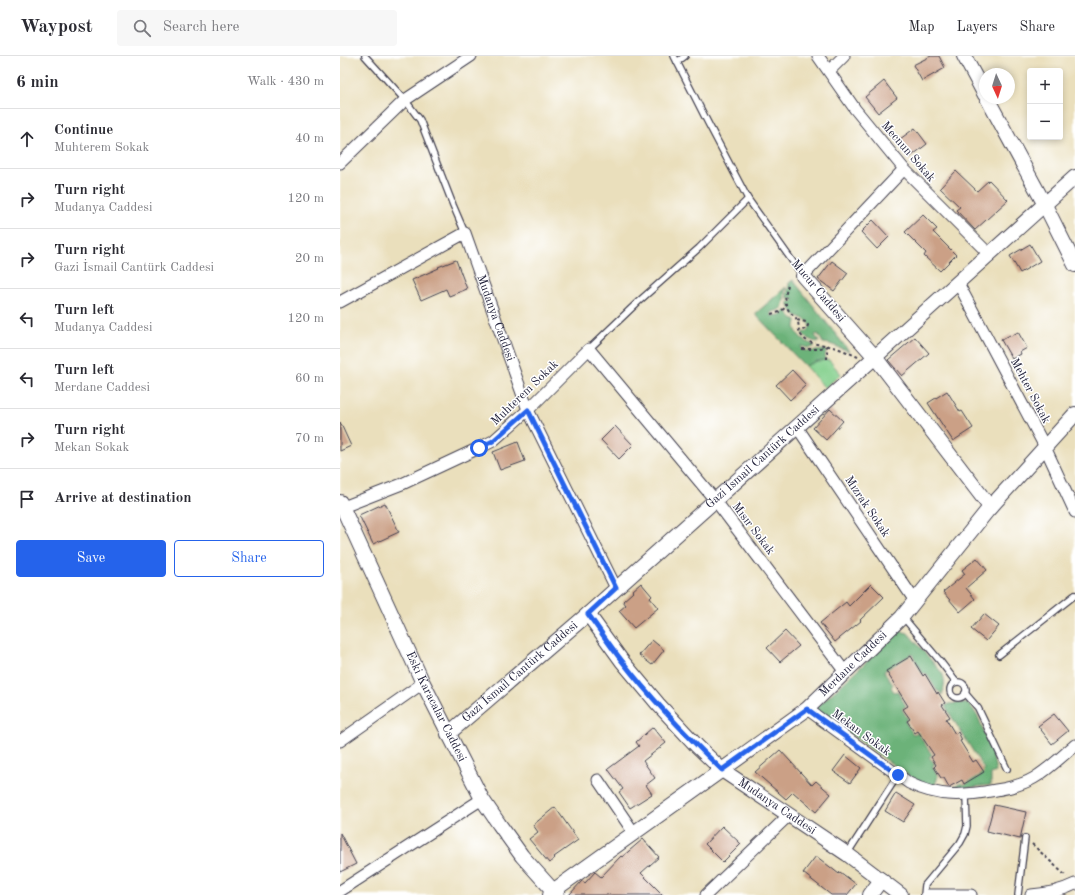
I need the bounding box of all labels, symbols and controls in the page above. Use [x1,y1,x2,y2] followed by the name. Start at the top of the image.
[117,10,397,46] search box
[131,17,153,39] icon: search
[20,18,93,37] text: Waypost
[163,20,239,35] text: Search here
[909,20,935,34] text: Map
[957,20,998,34] text: Layers
[1020,20,1055,34] text: Share
[979,68,1015,104] north arrow
[1027,68,1063,140] map controls
[1027,68,1063,104] button: +
[16,74,59,91] text: 6 min
[247,75,324,88] text: Walk · 430 m
[1027,104,1063,140] button: −
[879,120,937,184] street label: Mecnun Sokak
[54,123,113,138] text: Continue
[16,128,38,150] icon: ahead
[295,132,324,145] text: 40 m
[54,141,149,154] text: Muhterem Sokak
[54,183,125,198] text: Turn right
[16,188,38,210] icon: right
[287,192,324,205] text: 120 m
[54,201,152,214] text: Mudanya Caddesi
[54,243,125,258] text: Turn right
[16,248,38,270] icon: right
[295,252,324,265] text: 20 m
[789,258,847,324] street label: Mucur Caddesi
[54,261,214,274] text: Gazi İsmail Cantürk Caddesi
[474,273,516,363] street label: Mudanya Caddesi
[54,303,114,318] text: Turn left
[16,308,38,330] icon: left
[287,312,324,325] text: 120 m
[54,321,152,334] text: Mudanya Caddesi
[1008,356,1052,426] street label: Mehter Sokak
[489,358,561,428] street label: Muhterem Sokak
[54,363,114,378] text: Turn left
[16,368,38,390] icon: left
[295,372,324,385] text: 60 m
[54,381,150,394] text: Merdane Caddesi
[704,404,822,511] street label: Gazi İsmail Cantürk Caddesi
[54,423,125,438] text: Turn right
[16,428,38,450] icon: right
[295,432,324,445] text: 70 m
[470,439,488,457] route start
[54,441,129,454] text: Mekan Sokak
[842,474,892,540] street label: Mızrak Sokak
[16,488,38,510] icon: arrive
[54,491,192,506] text: Arrive at destination
[730,501,776,557] street label: Mısır Sokak
[16,540,166,577] button: Save
[174,540,324,577] button: Share
[460,619,580,725] street label: Gazi İsmail Cantürk Caddesi
[817,629,889,699] street label: Merdane Caddesi
[403,650,468,764] street label: Eski Karacalar Caddesi
[829,708,893,758] street label: Mekan Sokak
[889,766,907,784] route end
[736,776,818,837] street label: Mudanya Caddesi

